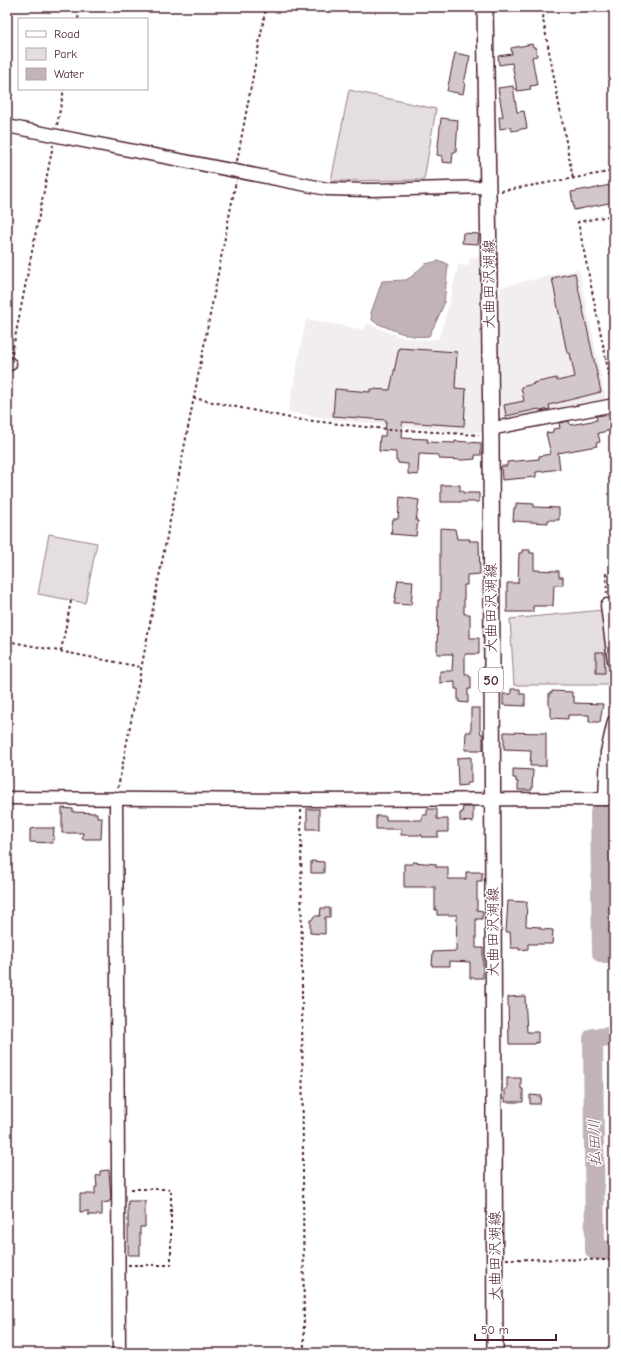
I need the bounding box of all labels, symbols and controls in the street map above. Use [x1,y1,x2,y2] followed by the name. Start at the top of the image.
[18,18,148,90] legend
[54,27,80,41] text: Road
[54,47,77,61] text: Park
[54,67,84,81] text: Water
[480,239,498,329] street label: 大曲田沢湖線
[482,563,500,653] street label: 大曲田沢湖線
[479,668,503,692] road number: 50
[484,887,502,977] street label: 大曲田沢湖線
[586,1119,604,1167] water label: 払田川
[486,1211,504,1301] street label: 大曲田沢湖線
[475,1316,556,1342] scale bar
[481,1323,509,1337] text: 50 m

